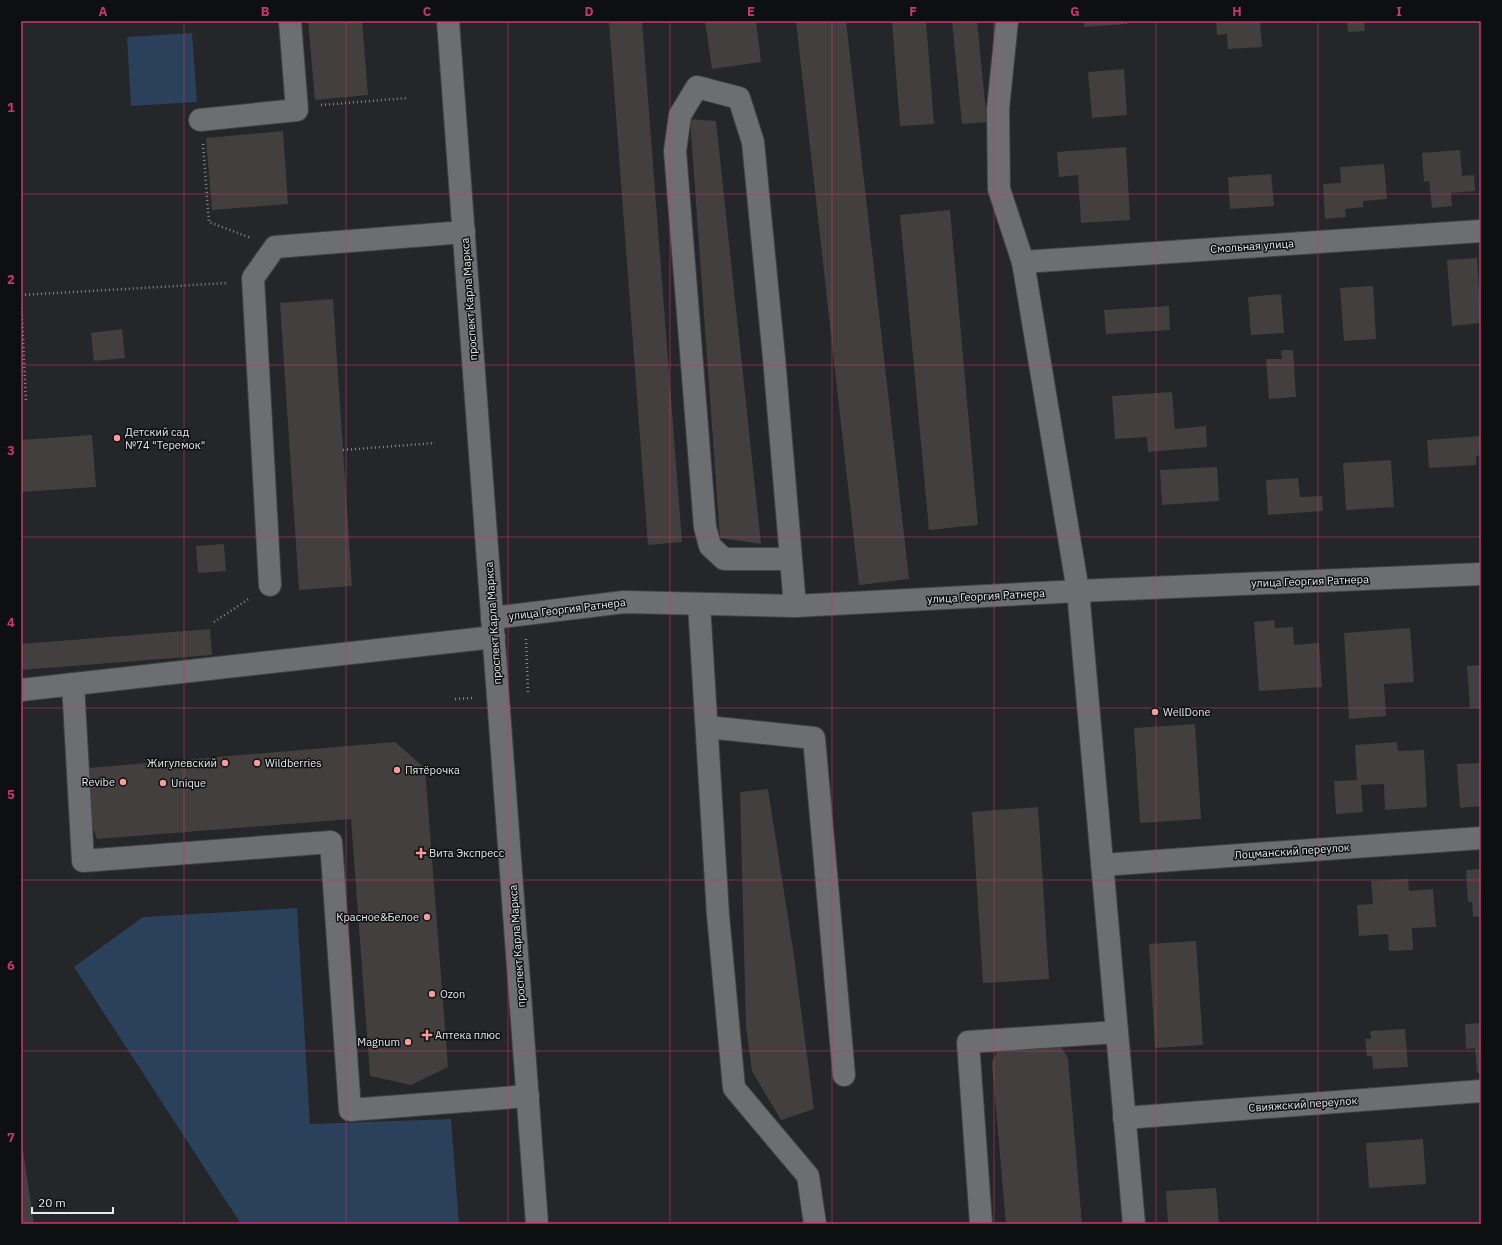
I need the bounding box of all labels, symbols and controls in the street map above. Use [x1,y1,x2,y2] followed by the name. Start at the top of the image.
[99,3,108,20] text: A
[261,3,270,20] text: B
[423,3,432,20] text: C
[584,3,594,20] text: D
[747,3,755,20] text: E
[909,3,917,20] text: F
[1070,3,1080,20] text: G
[1232,3,1242,20] text: H
[1396,3,1402,20] text: I
[7,99,15,116] text: 1
[1210,236,1294,256] street label: Смольная улица
[458,237,480,361] street label: проспект Карла Маркса
[7,271,15,288] text: 2
[125,425,205,452] place label: Детский сад №74 "Теремок"
[112,433,122,443] marker: Детский сад №74 "Теремок"
[7,442,15,459] text: 3
[482,561,504,685] street label: проспект Карла Маркса
[1251,572,1369,590] street label: улица Георгия Ратнера
[927,586,1045,606] street label: улица Георгия Ратнера
[508,595,627,623] street label: улица Георгия Ратнера
[7,614,15,631] text: 4
[1163,705,1210,719] place label: WellDone
[1150,707,1160,717] marker: WellDone
[147,756,217,770] place label: Жигулевский
[265,756,322,770] place label: Wildberries
[220,758,230,768] marker: Жигулевский
[252,758,262,768] marker: Wildberries
[405,763,460,777] place label: Пятёрочка
[392,765,402,775] marker: Пятёрочка
[82,775,115,789] place label: Revibe
[171,776,206,790] place label: Unique
[118,777,128,787] marker: Revibe
[158,778,168,788] marker: Unique
[7,786,15,803] text: 5
[1234,840,1350,862] street label: Лоцманский переулок
[429,846,505,860] place label: Вита Экспресс
[416,848,426,858] marker: Вита Экспресс
[506,884,528,1008] street label: проспект Карла Маркса
[336,910,419,924] place label: Красное&Белое
[422,912,432,922] marker: Красное&Белое
[7,957,15,974] text: 6
[440,987,465,1001] place label: Ozon
[427,989,437,999] marker: Ozon
[435,1028,501,1042] place label: Аптека плюс
[422,1030,432,1040] marker: Аптека плюс
[357,1035,400,1049] place label: Magnum
[403,1037,413,1047] marker: Magnum
[1248,1093,1358,1115] street label: Свияжский переулок
[7,1129,15,1146] text: 7
[32,1189,113,1215] scale bar
[38,1195,66,1210] text: 20 m

